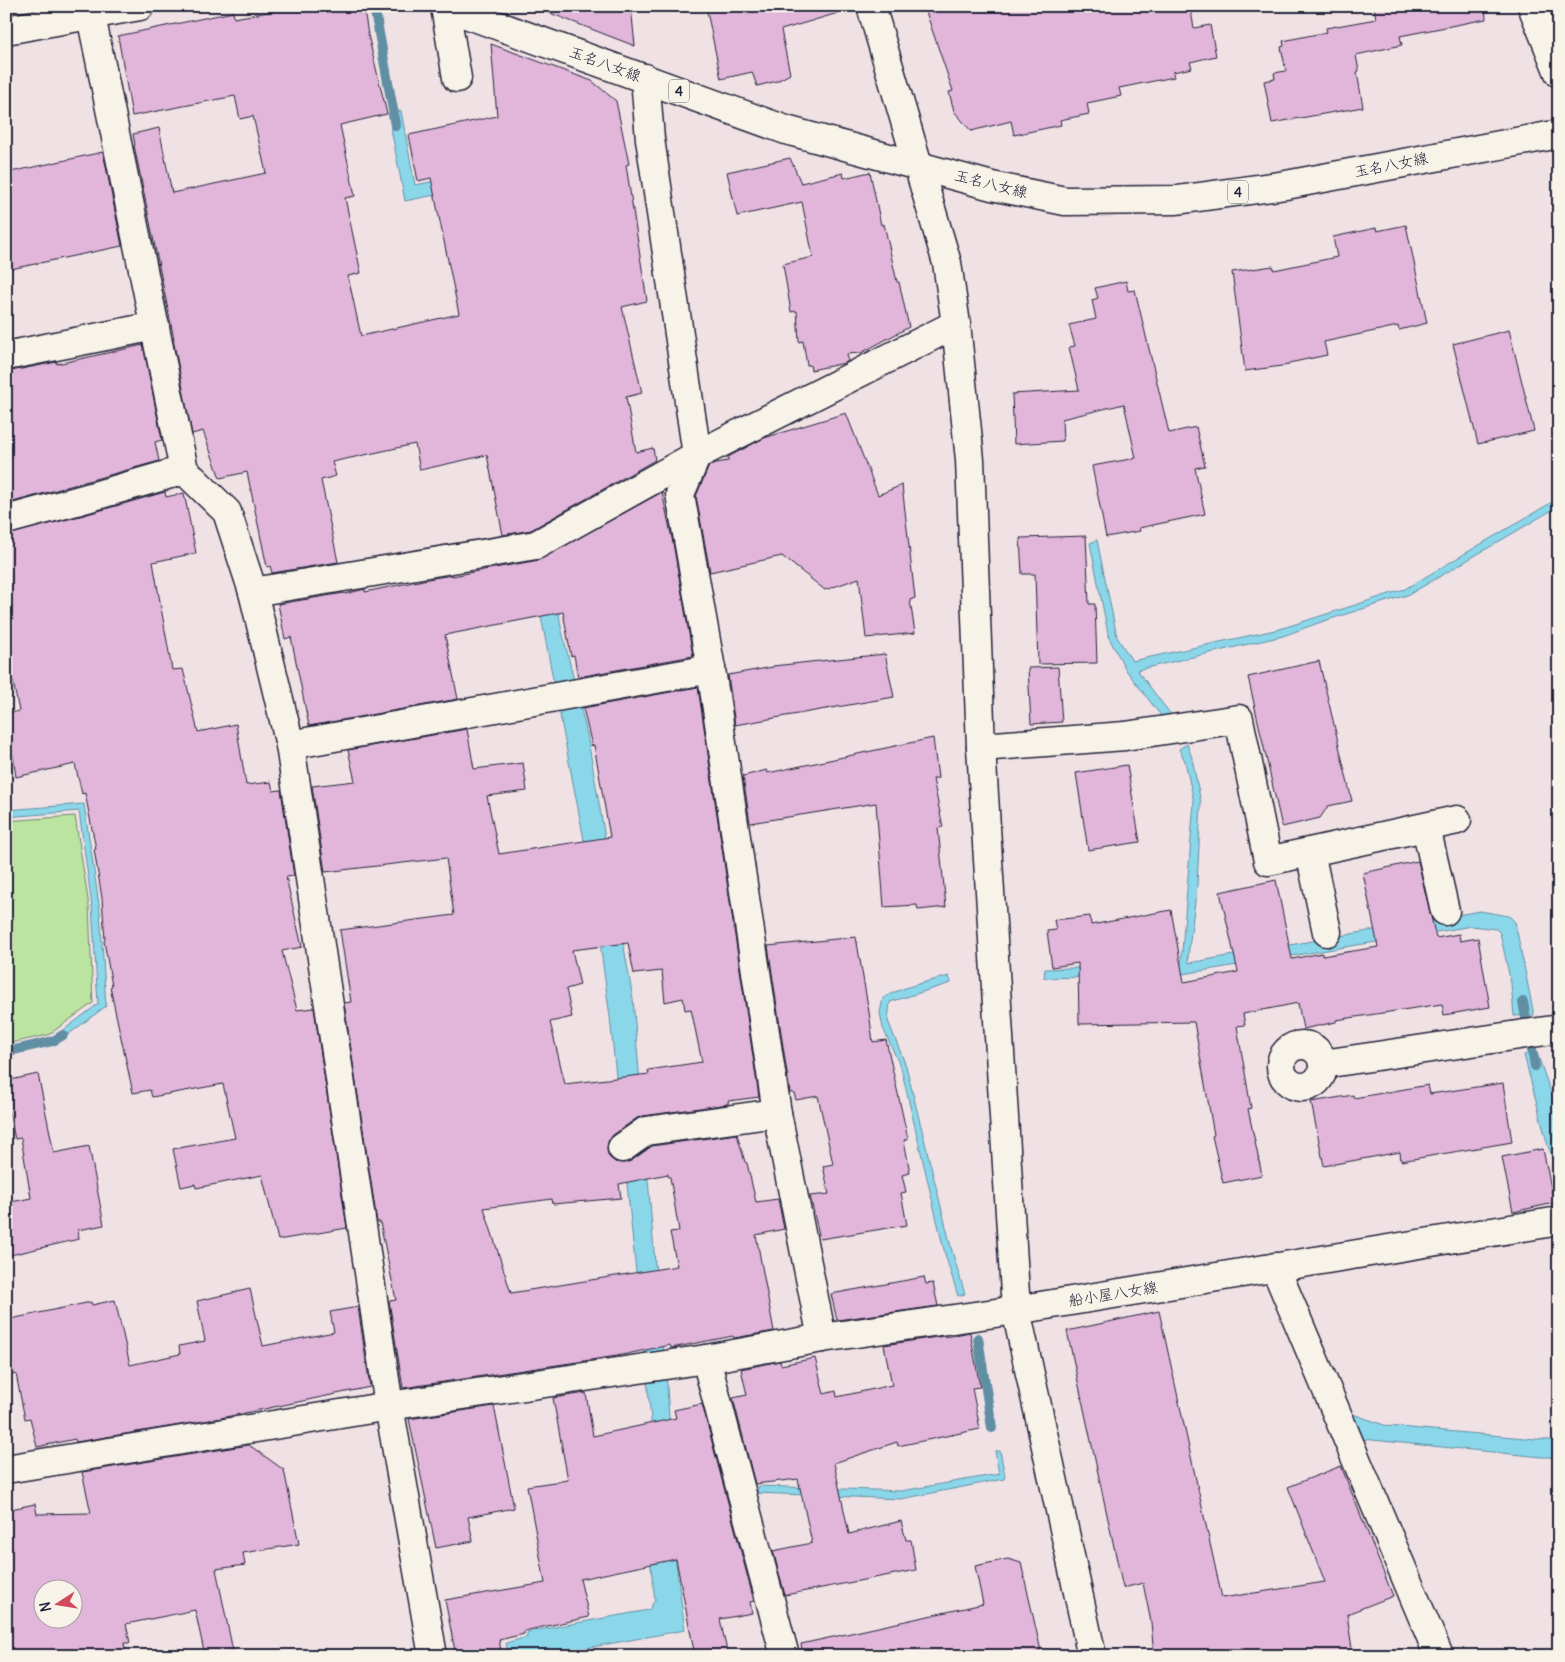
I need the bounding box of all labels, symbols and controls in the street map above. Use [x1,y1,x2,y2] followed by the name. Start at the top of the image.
[567,42,644,85] street label: 玉名八女線
[669,80,689,102] road number: 4
[1352,148,1430,181] street label: 玉名八女線
[952,165,1030,202] street label: 玉名八女線
[1228,180,1248,203] road number: 4
[1067,1277,1159,1310] street label: 船小屋八女線
[32,1580,82,1630] north arrow
[35,1600,55,1613] text: N

